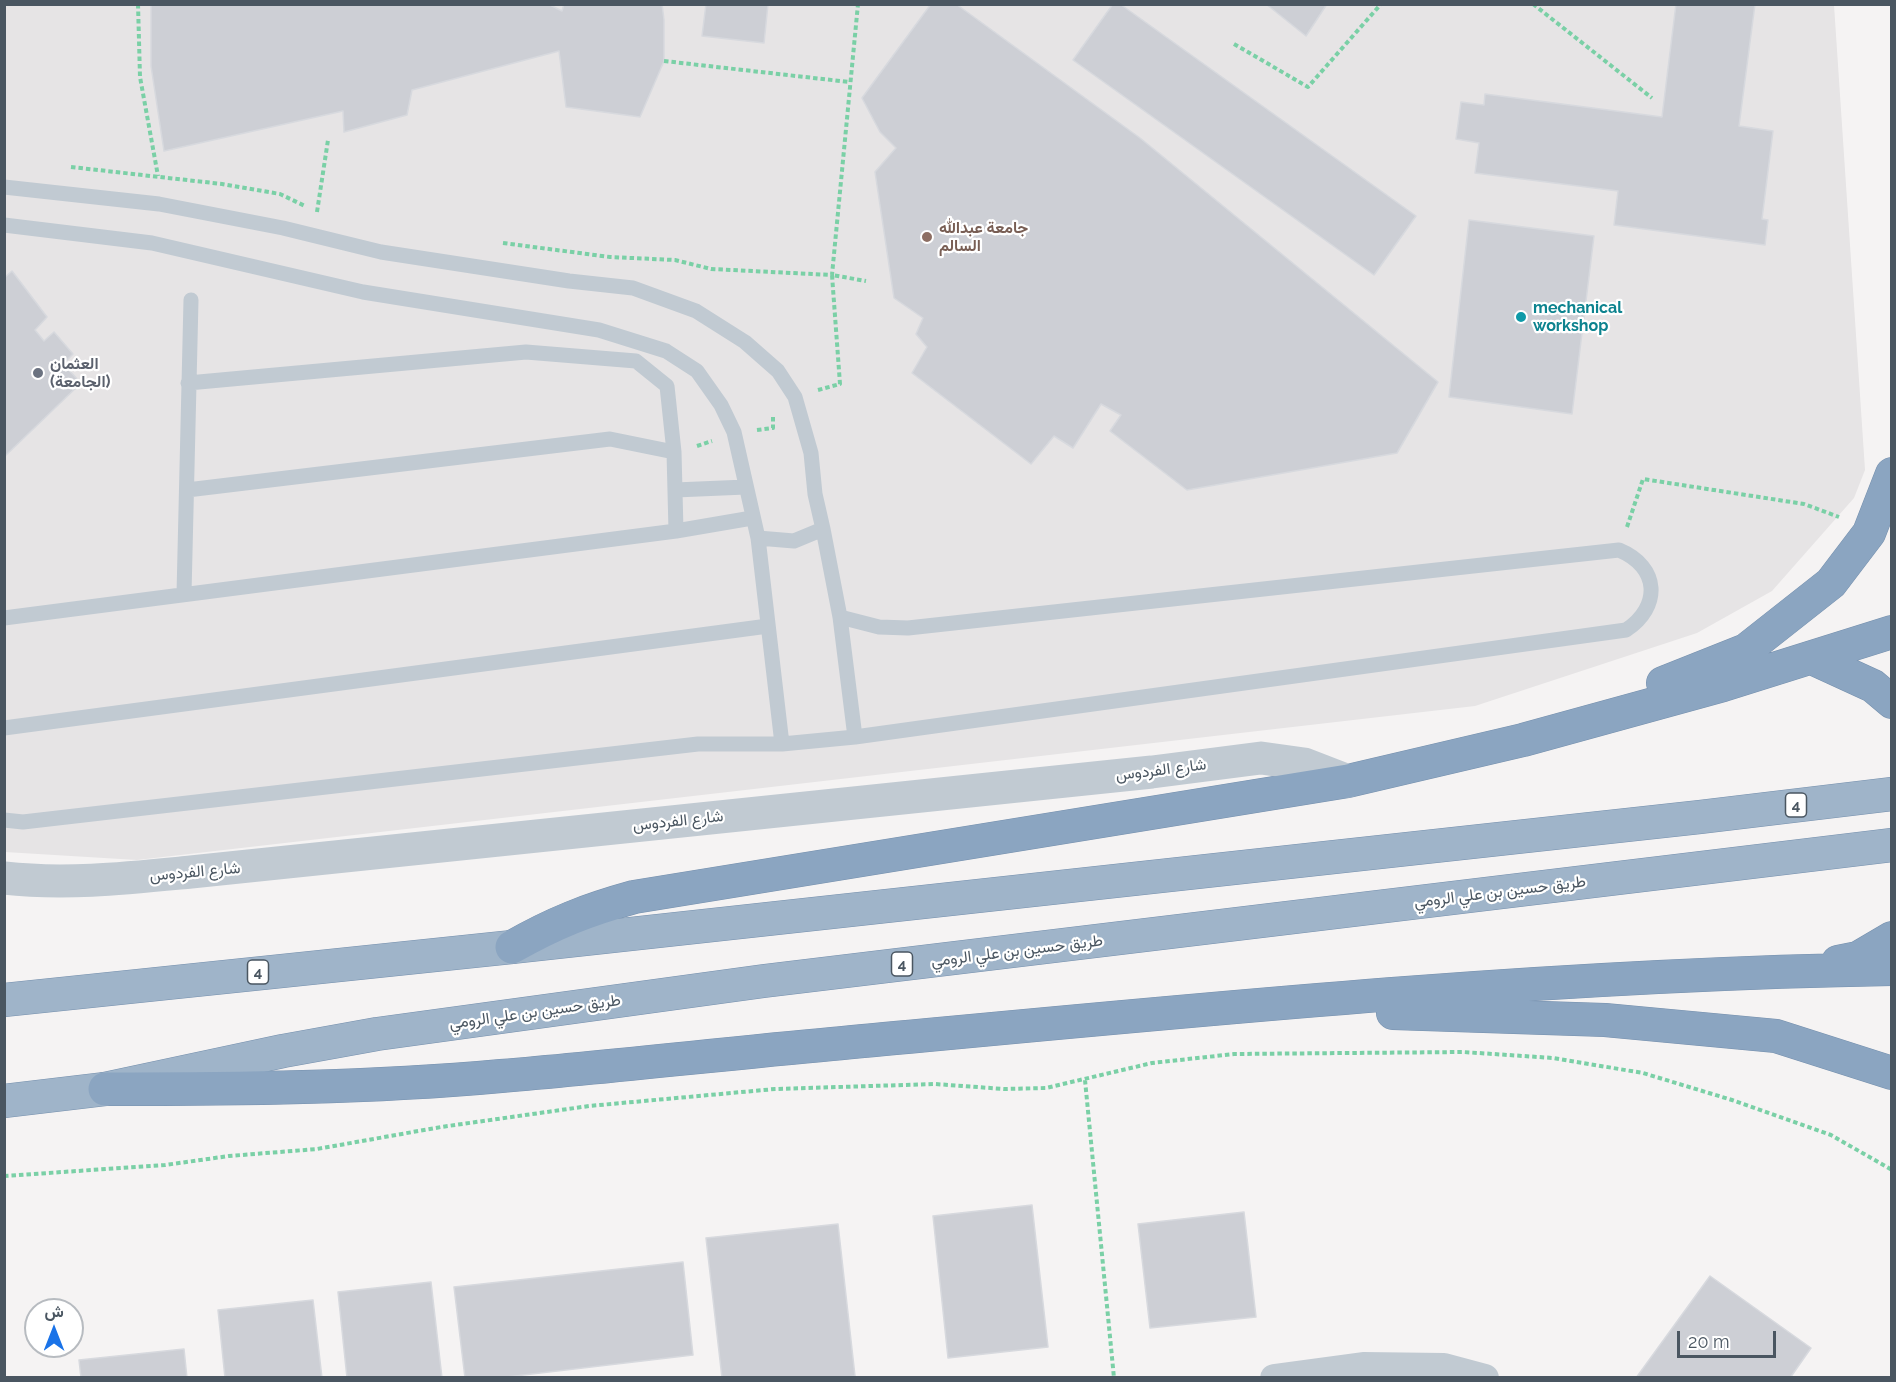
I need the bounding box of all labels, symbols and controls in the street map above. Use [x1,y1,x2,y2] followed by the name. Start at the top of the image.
[939,218,1028,256] place label: جامعة عبدالله السالم
[920,230,934,244] marker: جامعة عبدالله السالم
[1533,298,1622,336] place label: mechanical workshop
[1514,310,1528,324] marker: mechanical workshop
[50,354,111,392] place label: العثمان (الجامعة)
[31,366,45,380] marker: العثمان (الجامعة)
[1115,755,1207,785] street label: شارع الفردوس
[1786,793,1806,817] road number: 4
[632,807,724,835] street label: شارع الفردوس
[149,858,241,886] street label: شارع الفردوس
[1413,872,1587,912] street label: طريق حسين بن علي الرومي
[930,931,1104,971] street label: طريق حسين بن علي الرومي
[892,952,912,976] road number: 4
[248,960,268,984] road number: 4
[448,990,622,1034] street label: طريق حسين بن علي الرومي
[24,1298,84,1358] north arrow
[44,1302,64,1321] text: ش
[1680,1319,1779,1357] scale bar
[1688,1331,1730,1352] text: 20 m

